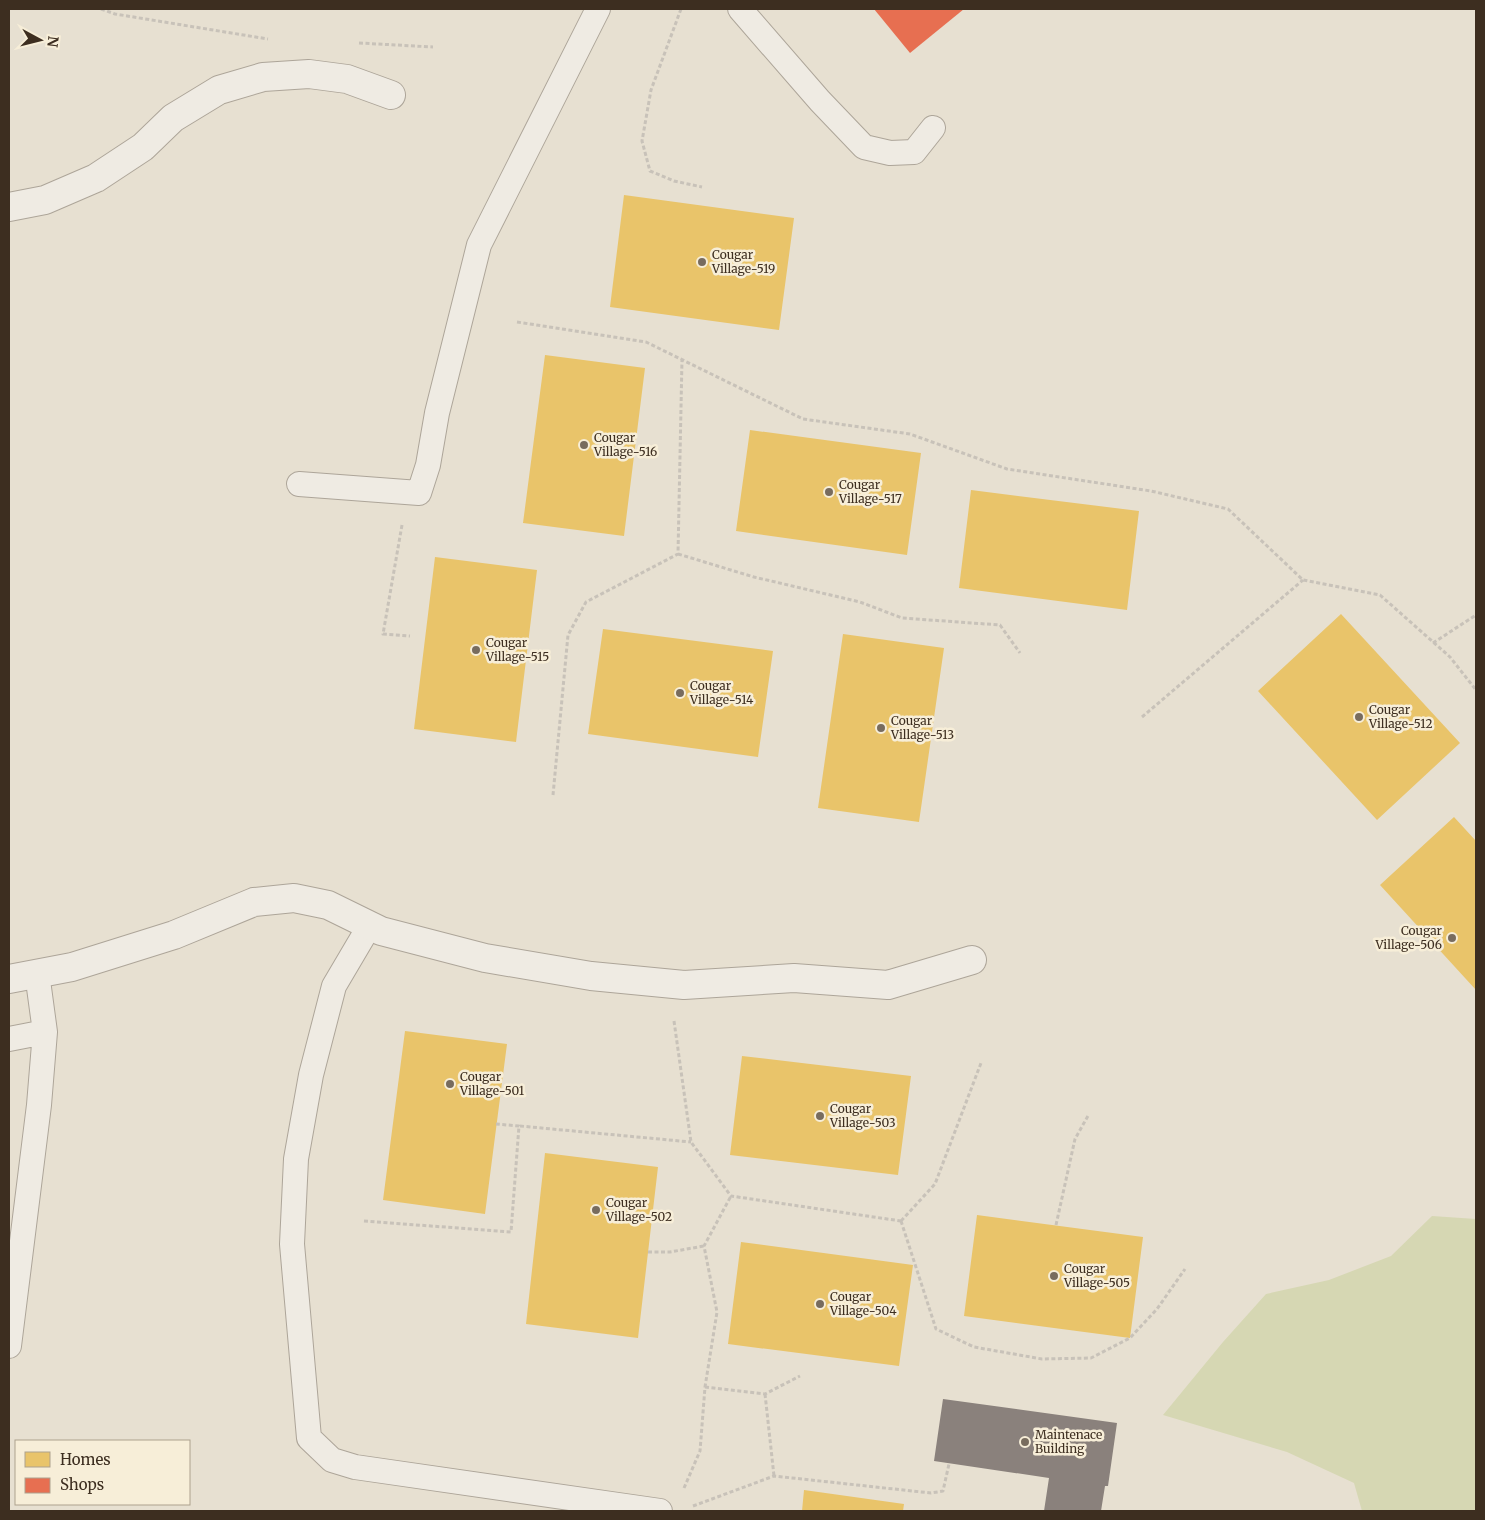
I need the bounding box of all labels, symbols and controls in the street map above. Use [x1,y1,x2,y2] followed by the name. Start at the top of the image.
[15,15,65,65] north arrow
[43,35,63,48] text: N
[711,247,775,276] place label: Cougar Village-519
[696,256,708,268] marker: Cougar Village-519
[593,430,657,459] place label: Cougar Village-516
[578,439,590,451] marker: Cougar Village-516
[838,477,902,506] place label: Cougar Village-517
[823,486,835,498] marker: Cougar Village-517
[485,635,549,664] place label: Cougar Village-515
[470,644,482,656] marker: Cougar Village-515
[689,678,754,707] place label: Cougar Village-514
[674,687,686,699] marker: Cougar Village-514
[1368,702,1433,731] place label: Cougar Village-512
[1353,711,1365,723] marker: Cougar Village-512
[890,713,954,742] place label: Cougar Village-513
[875,722,887,734] marker: Cougar Village-513
[1374,923,1443,952] place label: Cougar Village-506
[1446,932,1458,944] marker: Cougar Village-506
[459,1069,525,1098] place label: Cougar Village-501
[444,1078,456,1090] marker: Cougar Village-501
[829,1101,896,1130] place label: Cougar Village-503
[814,1110,826,1122] marker: Cougar Village-503
[605,1195,672,1224] place label: Cougar Village-502
[590,1204,602,1216] marker: Cougar Village-502
[1063,1261,1130,1290] place label: Cougar Village-505
[1048,1270,1060,1282] marker: Cougar Village-505
[829,1289,897,1318] place label: Cougar Village-504
[814,1298,826,1310] marker: Cougar Village-504
[1035,1427,1102,1456] place label: Maintenace Building
[1019,1436,1031,1448] marker: Maintenace Building
[15,1440,190,1505] legend
[60,1450,111,1469] text: Homes
[60,1475,104,1494] text: Shops

